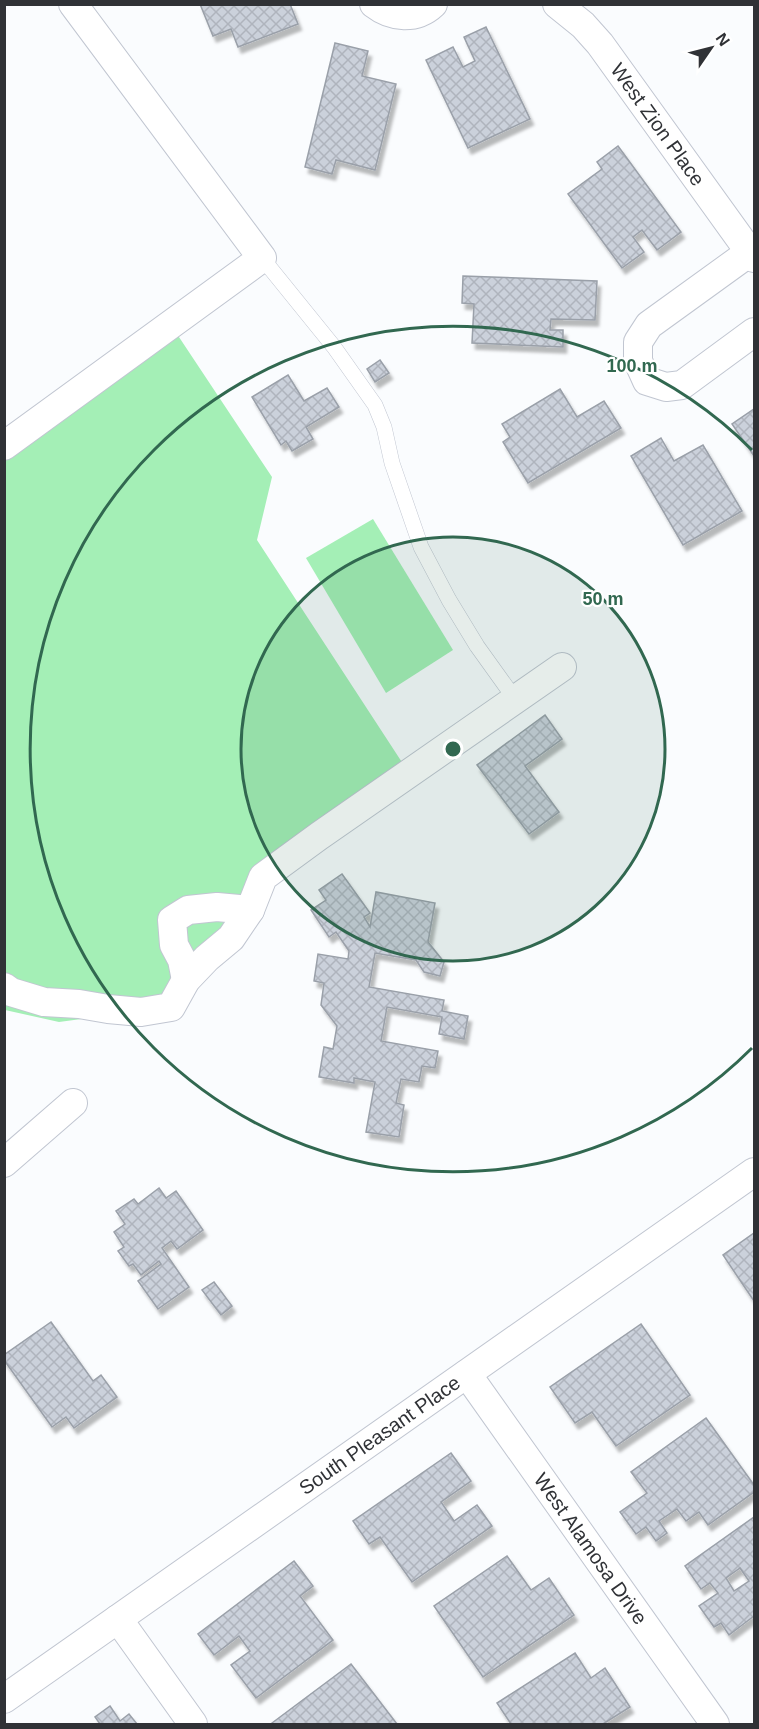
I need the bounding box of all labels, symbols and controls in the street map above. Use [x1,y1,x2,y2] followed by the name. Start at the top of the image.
[681,18,741,78] north arrow
[713,30,733,49] text: N
[607,59,709,190] street label: West Zion Place
[606,356,658,376] text: 100 m
[582,589,624,609] text: 50 m
[443,739,463,759] centre of rings
[295,1371,464,1499] street label: South Pleasant Place
[530,1469,652,1628] street label: West Alamosa Drive

